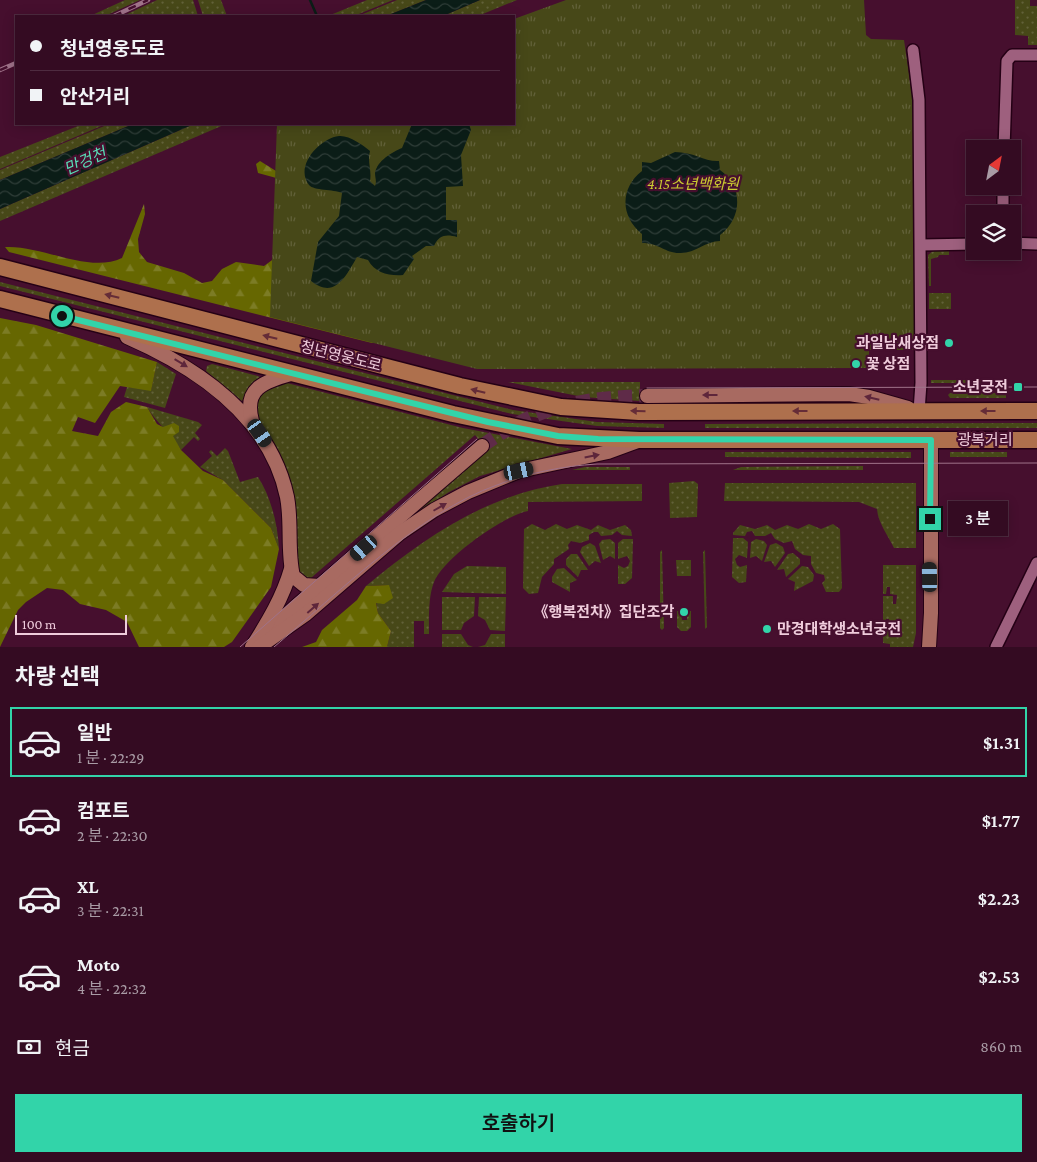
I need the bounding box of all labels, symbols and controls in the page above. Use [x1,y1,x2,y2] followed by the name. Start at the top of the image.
[60,38,165,59] text: 청년영웅도로
[60,86,130,107] text: 안산거리
[966,140,1021,195] north arrow
[966,140,1021,260] map controls
[61,143,111,178] water label: 만겅천
[647,176,740,192] park label: 4.15소년백화원
[966,205,1021,260] button: layers
[105,292,120,300] one-way arrow
[51,305,73,327] route start
[262,333,277,341] one-way arrow
[856,335,939,351] place label: 과일남새상점
[943,337,955,349] marker: 과일남새상점
[299,338,383,374] street label: 청년영웅도로
[866,356,910,372] place label: 꽃 상점
[850,358,862,370] marker: 꽃 상점
[175,359,188,368] one-way arrow
[953,379,1008,395] place label: 소년궁전
[1012,381,1024,393] marker: 소년궁전
[470,387,485,395] one-way arrow
[701,391,717,399] one-way arrow
[864,394,879,402] one-way arrow
[630,407,646,415] one-way arrow
[792,407,808,415] one-way arrow
[980,407,996,415] one-way arrow
[245,416,274,450] car
[957,432,1013,448] street label: 광복거리
[585,451,601,459] one-way arrow
[502,461,535,481] car
[948,502,1008,536] callout: 3 분
[433,503,446,512] one-way arrow
[919,508,941,530] route end
[965,510,991,527] text: 3 분
[347,532,380,564] car
[922,562,937,592] car
[306,603,319,614] one-way arrow
[534,604,674,620] place label: 《행복전차》집단조각
[678,606,690,618] marker: 《행복전차》집단조각
[15,612,128,635] scale bar
[22,616,56,632] text: 100 m
[777,620,901,637] place label: 만경대학생소년궁전
[761,623,773,635] marker: 만경대학생소년궁전
[15,664,100,689] text: 차량 선택
[17,720,62,765] icon: car
[77,722,112,743] text: 일반
[983,732,1020,753] text: $1.31
[77,749,144,766] text: 1 분 · 22:29
[17,798,62,843] icon: car
[77,800,129,821] text: 컴포트
[982,810,1020,831] text: $1.77
[77,827,148,844] text: 2 분 · 22:30
[17,876,62,921] icon: car
[77,876,99,897] text: XL
[978,888,1020,909] text: $2.23
[77,902,144,919] text: 3 분 · 22:31
[17,954,62,999] icon: car
[77,954,120,975] text: Moto
[978,966,1020,987] text: $2.53
[77,980,147,997] text: 4 분 · 22:32
[15,1033,43,1061] icon: cash
[55,1038,90,1059] text: 현금
[980,1038,1022,1055] text: 860 m
[15,1094,1022,1152] button: 호출하기

